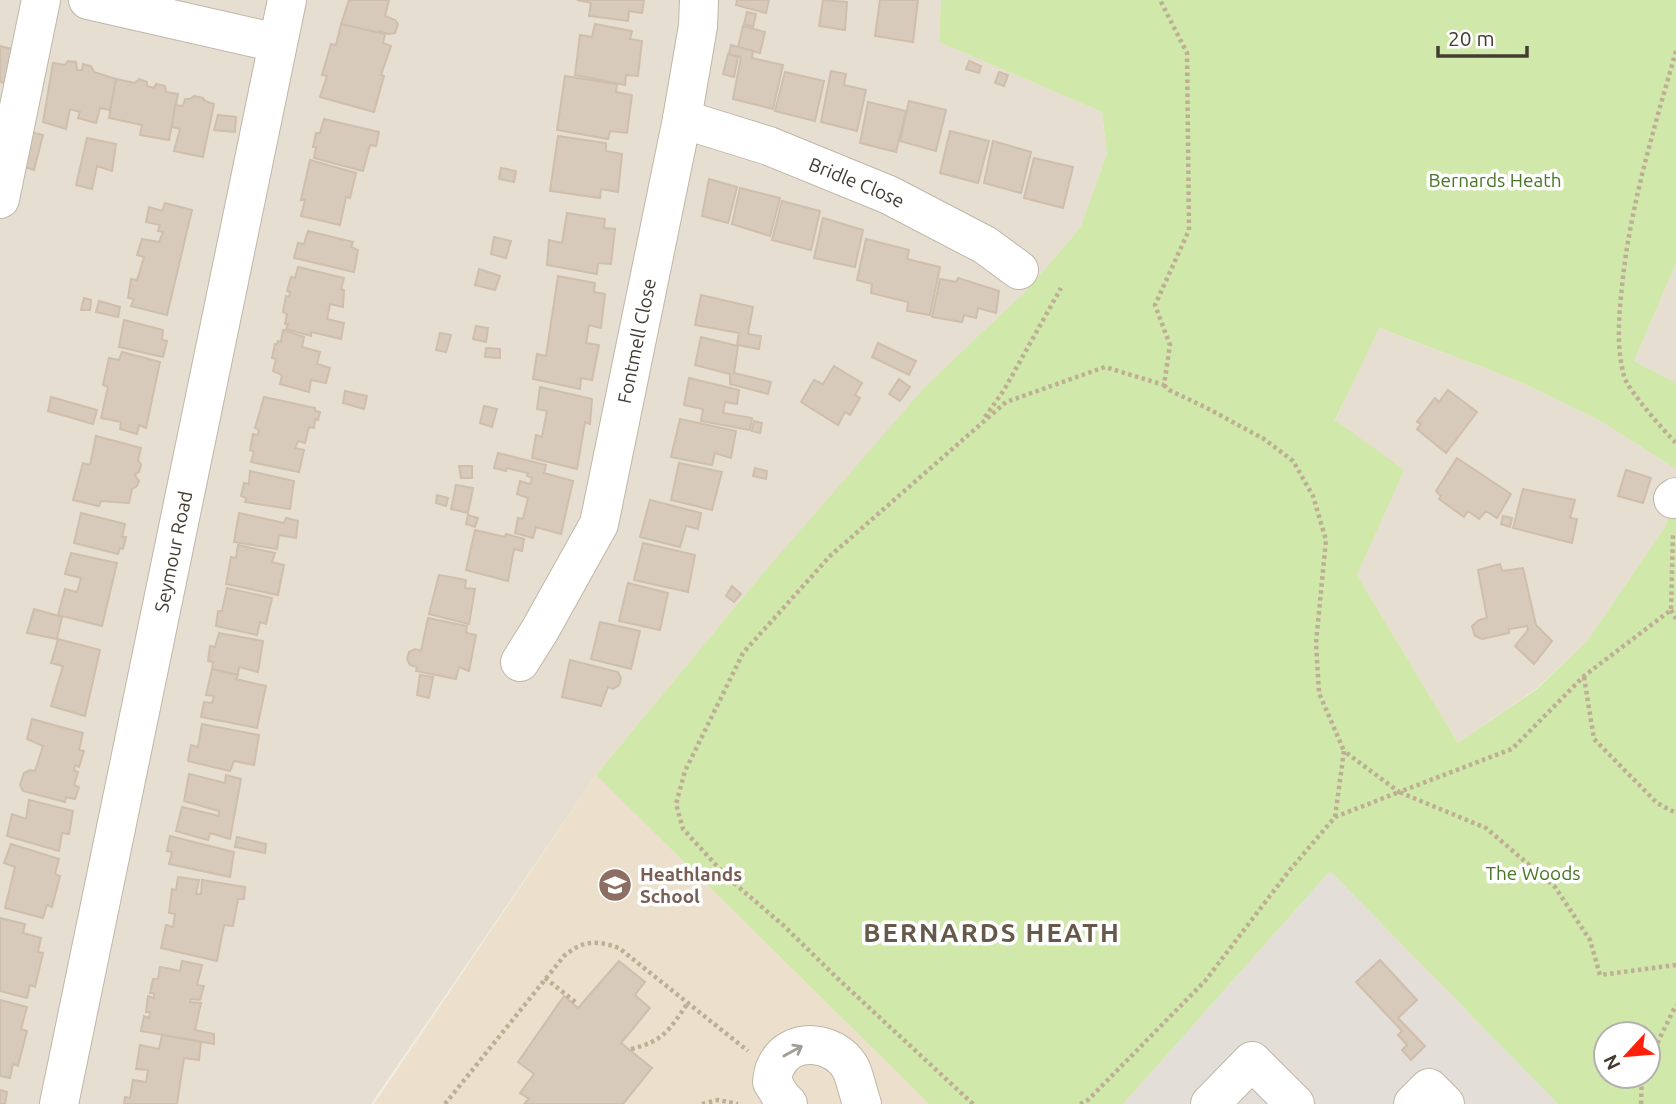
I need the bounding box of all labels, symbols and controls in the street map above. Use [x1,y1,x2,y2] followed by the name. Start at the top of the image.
[1438,14,1527,58] scale bar
[1448,26,1495,50] text: 20 m
[806,153,908,212] street label: Bridle Close
[1428,169,1562,191] park label: Bernards Heath
[613,276,660,405] street label: Fontmell Close
[150,489,196,614] street label: Seymour Road
[1485,862,1581,884] park label: The Woods
[640,863,742,907] place label: Heathlands School
[596,866,634,904] school or university icon: Heathlands School
[863,918,1121,947] district label: BERNARDS HEATH
[1592,1020,1662,1090] north arrow
[783,1044,803,1058] one-way arrow
[1599,1051,1625,1074] text: N

